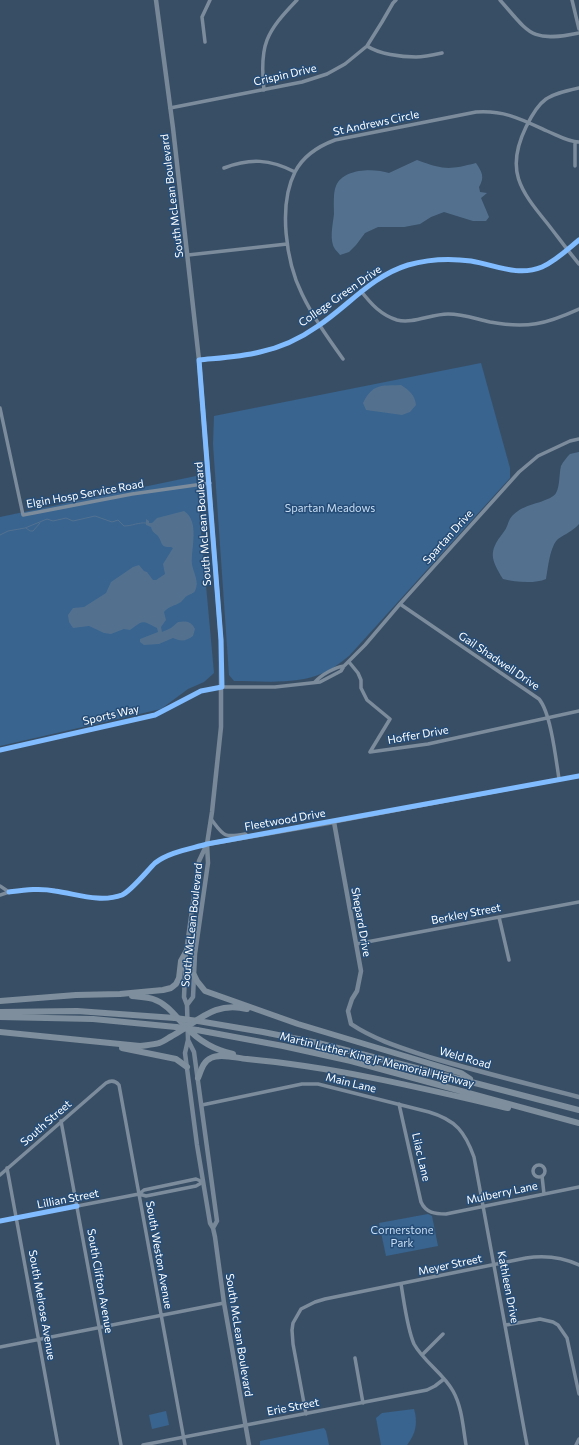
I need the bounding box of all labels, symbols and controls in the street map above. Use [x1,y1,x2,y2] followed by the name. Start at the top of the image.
[252,61,318,89] street label: Crispin Drive
[332,107,420,139] street label: St Andrews Circle
[158,133,186,259] street label: South McLean Boulevard
[296,262,384,330] street label: College Green Drive
[192,461,214,587] street label: South McLean Boulevard
[25,477,145,511] street label: Elgin Hosp Service Road
[285,501,375,515] park label: Spartan Meadows
[420,507,476,567] street label: Spartan Drive
[456,629,542,693] street label: Gail Shadwell Drive
[81,702,141,728] street label: Sports Way
[386,723,450,747] street label: Hoffer Drive
[244,806,326,834] street label: Fleetwood Drive
[179,862,205,988] street label: South McLean Boulevard
[348,886,374,958] street label: Shepard Drive
[430,901,502,927] street label: Berkley Street
[279,1029,475,1091] street label: Martin Luther King Jr Memorial Highway
[438,1044,492,1072] street label: Weld Road
[324,1070,378,1096] street label: Main Lane
[18,1097,74,1149] street label: South Street
[409,1131,433,1183] street label: Lilac Lane
[465,1179,539,1207] street label: Mulberry Lane
[36,1187,100,1211] street label: Lillian Street
[143,1200,175,1310] street label: South Weston Avenue
[371,1223,433,1249] park label: Cornerstone Park
[84,1228,116,1334] street label: South Clifton Avenue
[26,1249,58,1361] street label: South Melrose Avenue
[495,1250,521,1324] street label: Kathleen Drive
[417,1252,483,1278] street label: Meyer Street
[223,1273,255,1397] street label: South McLean Boulevard
[266,1395,320,1419] street label: Erie Street

